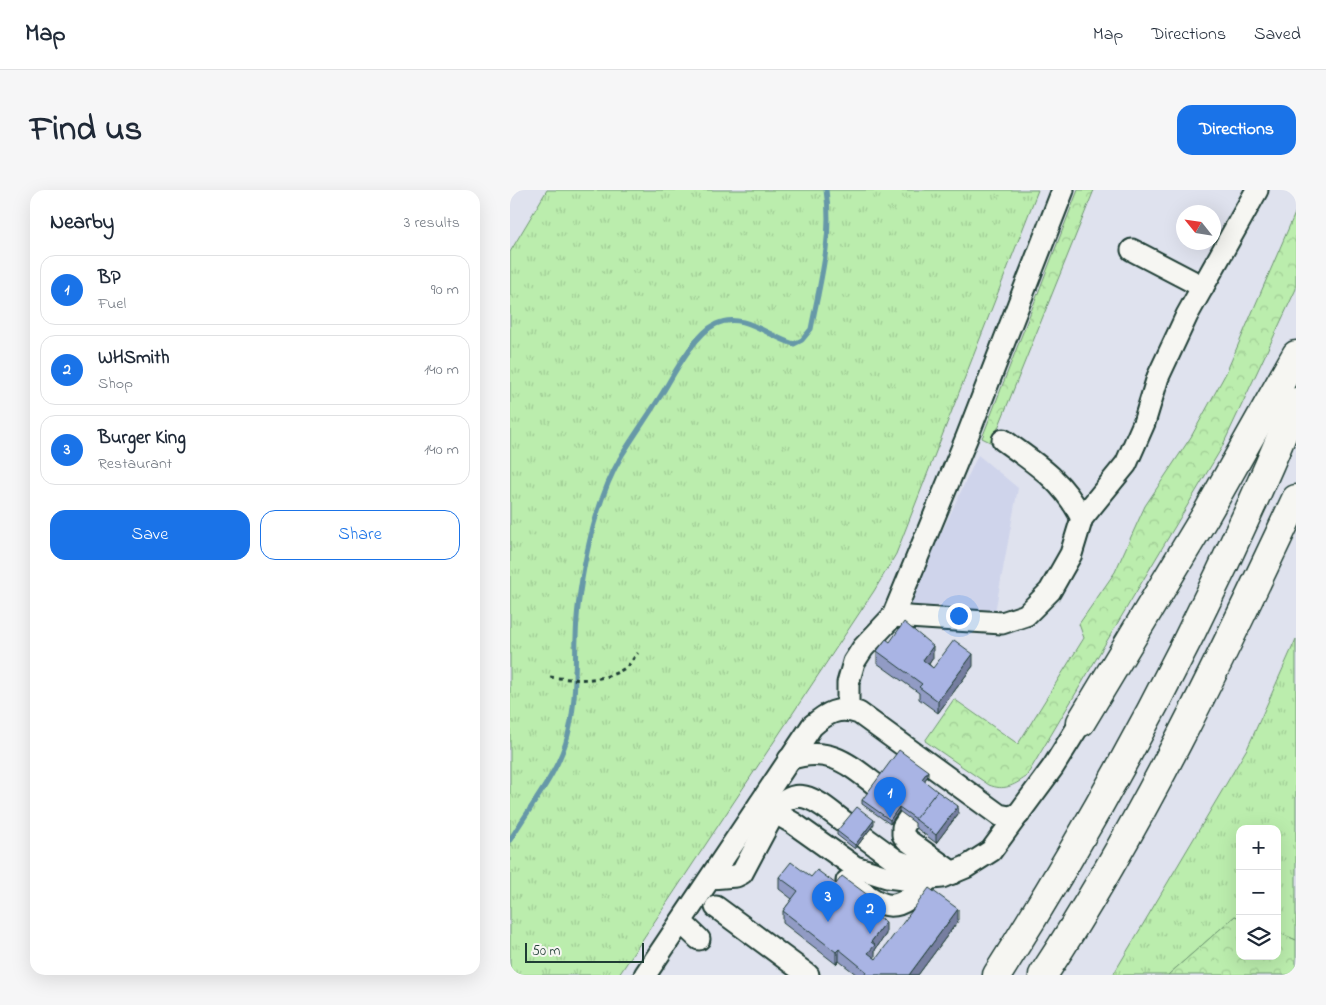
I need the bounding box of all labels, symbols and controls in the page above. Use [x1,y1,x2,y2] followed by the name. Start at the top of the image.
[25,17,66,52] text: Map
[1093,22,1123,48] text: Map
[1151,22,1226,48] text: Directions
[1254,22,1301,48] text: Saved
[30,105,142,156] text: Find us
[1177,105,1296,155] button: Directions
[1176,205,1221,250] north arrow
[50,208,114,238] text: Nearby
[404,211,460,235] text: 3 results
[98,265,121,292] text: BP
[64,278,70,302] text: 1
[431,278,459,302] text: 90 m
[98,292,126,316] text: Fuel
[98,345,170,372] text: WHSmith
[63,358,71,382] text: 2
[424,358,459,382] text: 140 m
[98,372,133,396] text: Shop
[98,425,186,452] text: Burger King
[64,438,70,462] text: 3
[424,438,459,462] text: 140 m
[98,452,172,476] text: Restaurant
[50,510,250,560] button: Save
[260,510,460,560] button: Share
[946,603,972,629] your location
[874,777,906,818] pin: 1
[1236,825,1281,960] map controls
[1236,825,1281,870] button: +
[1236,870,1281,915] button: −
[812,881,844,922] pin: 3
[854,893,886,934] pin: 2
[1236,915,1281,960] button: layers
[525,940,644,963] scale bar
[532,941,560,962] text: 50 m

